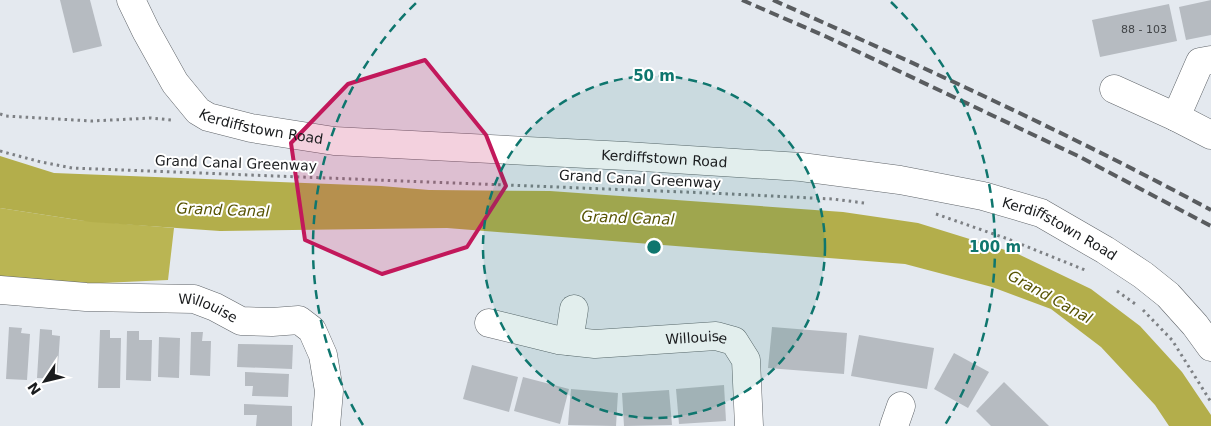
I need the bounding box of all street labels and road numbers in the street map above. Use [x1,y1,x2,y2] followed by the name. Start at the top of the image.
[196,105,324,147] street label: Kerdiffstown Road
[601,147,728,170] street label: Kerdiffstown Road
[155,152,317,174] street label: Grand Canal Greenway
[559,167,721,191] street label: Grand Canal Greenway
[1000,194,1120,264] street label: Kerdiffstown Road
[178,291,240,326] street label: Willouise
[665,328,729,347] street label: Willouise

